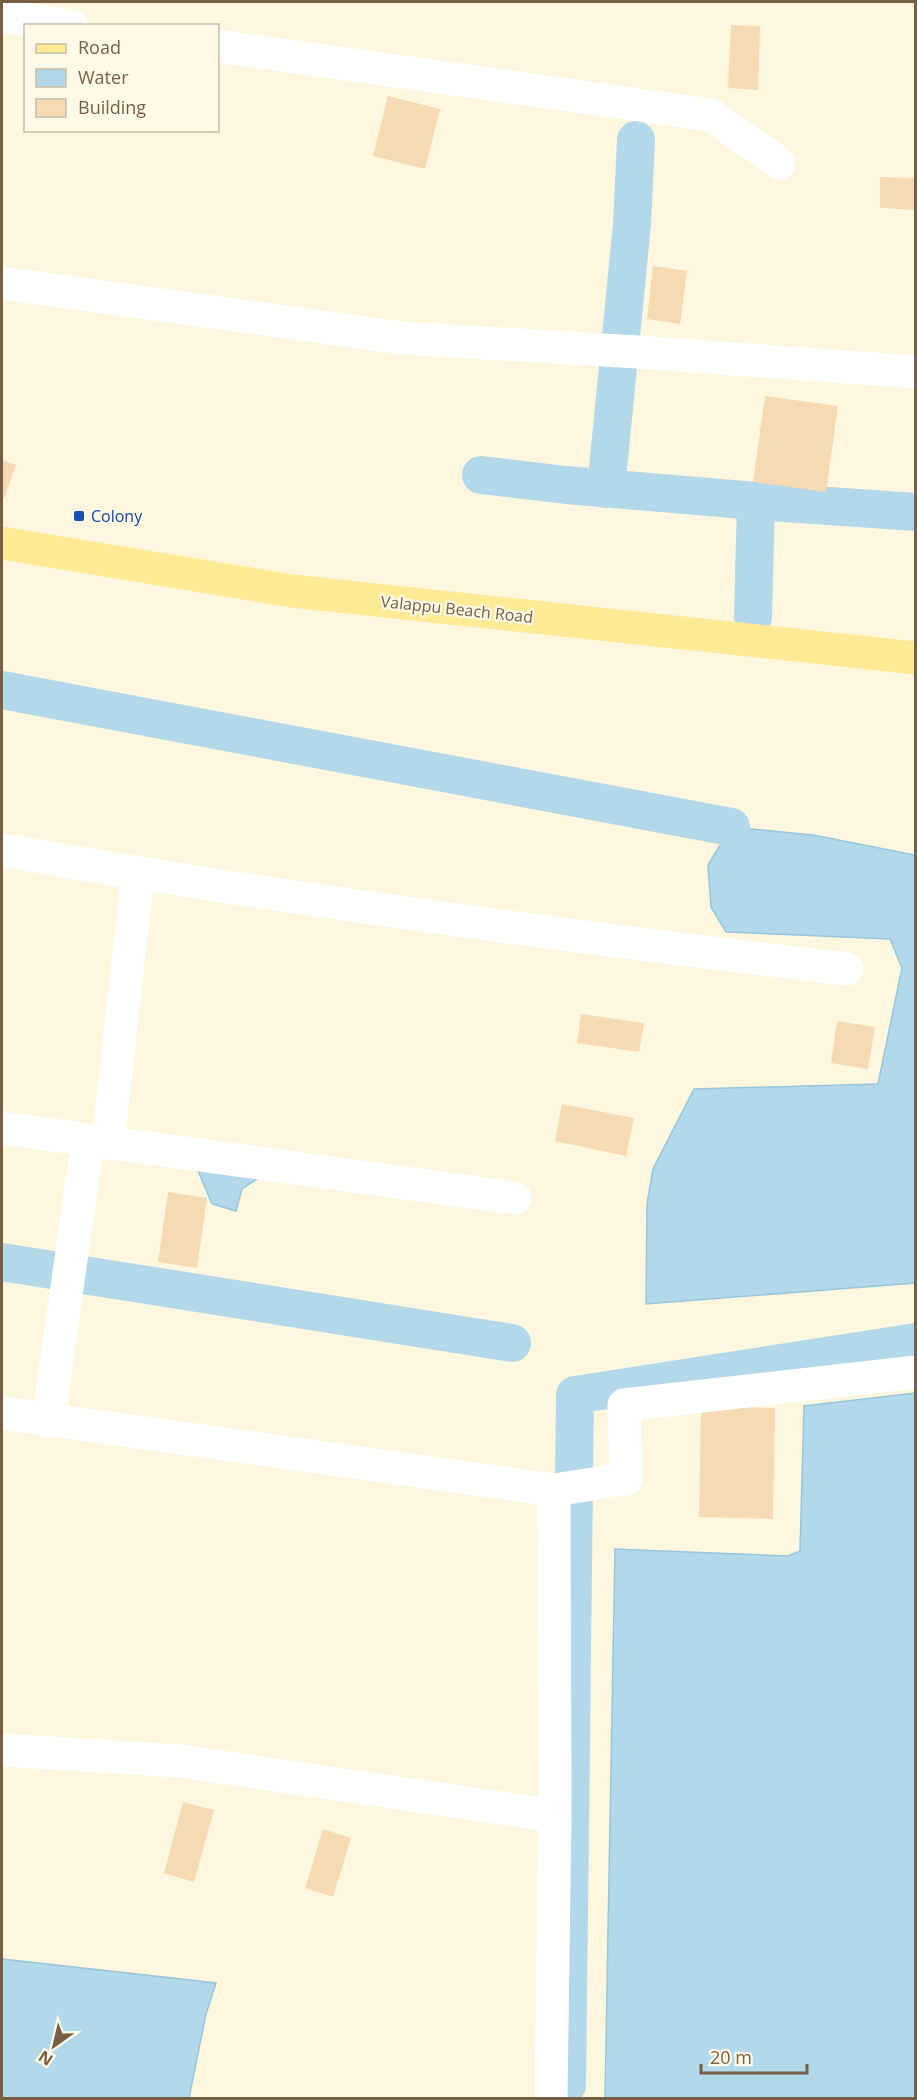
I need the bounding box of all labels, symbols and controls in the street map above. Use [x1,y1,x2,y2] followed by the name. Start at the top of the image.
[24,24,219,132] legend
[78,35,121,59] text: Road
[78,65,129,89] text: Water
[78,95,146,119] text: Building
[91,505,143,527] place label: Colony
[72,509,86,523] marker: Colony
[380,590,534,628] street label: Valappu Beach Road
[24,2016,84,2076] north arrow
[701,2037,808,2075] scale bar
[710,2045,752,2069] text: 20 m
[34,2046,57,2071] text: N

